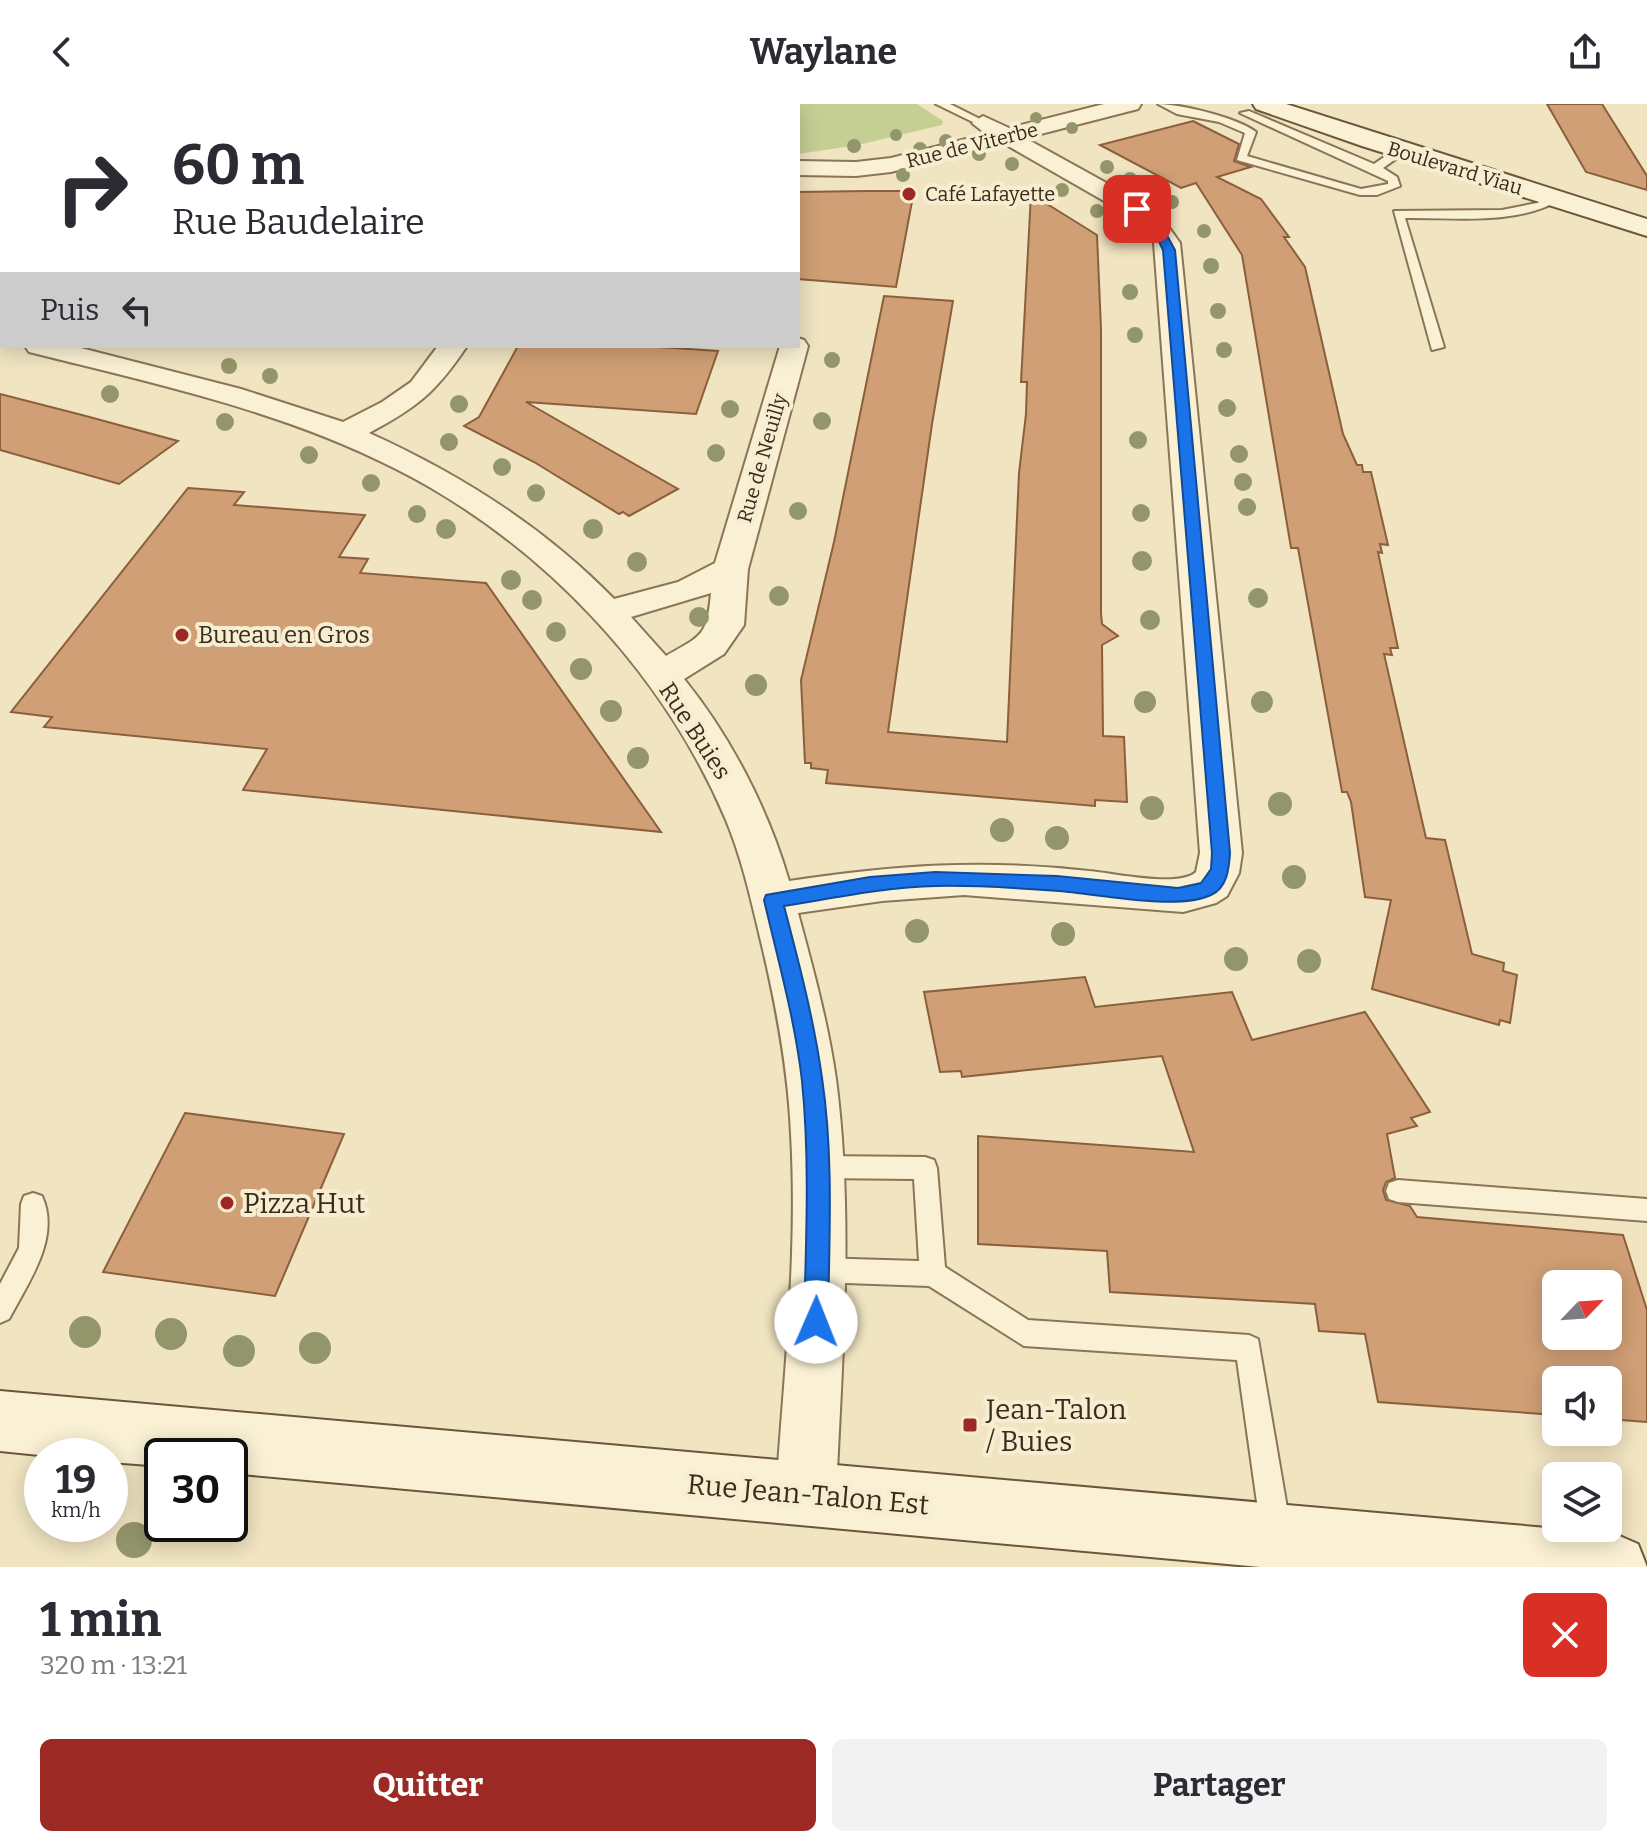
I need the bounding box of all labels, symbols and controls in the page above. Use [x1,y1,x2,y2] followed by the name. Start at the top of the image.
[40,30,84,74] icon: back
[750,30,897,74] text: Waylane
[1563,30,1607,74] icon: share
[904,117,1040,173] street label: Rue de Viterbe
[172,132,304,199] text: 60 m
[40,136,144,240] icon: right
[1384,136,1526,200] street label: Boulevard Viau
[1103,175,1171,243] pin
[925,182,1055,206] place label: Café Lafayette
[900,185,918,203] marker: Café Lafayette
[1115,187,1159,231] icon: arrive
[172,200,425,244] text: Rue Baudelaire
[115,288,159,332] icon: left
[40,292,99,328] text: Puis
[732,390,792,526] street label: Rue de Neuilly
[198,621,370,649] place label: Bureau en Gros
[173,626,191,644] marker: Bureau en Gros
[653,677,737,785] street label: Rue Buies
[243,1187,365,1220] place label: Pizza Hut
[218,1194,236,1212] marker: Pizza Hut
[1542,1270,1622,1350] north arrow
[1542,1270,1622,1542] map controls
[774,1280,858,1364] position arrow
[1542,1366,1622,1446] button: sound
[985,1393,1127,1458] place label: Jean-Talon / Buies
[961,1416,979,1434] marker: Jean-Talon / Buies
[144,1438,248,1542] speed limit sign: 30
[56,1456,96,1504] text: 19
[1542,1462,1622,1542] button: layers
[686,1467,930,1522] street label: Rue Jean-Talon Est
[51,1498,101,1522] text: km/h
[40,1591,161,1649] text: 1 min
[1523,1593,1607,1677] button: close
[40,1650,187,1681] text: 320 m · 13:21
[40,1739,816,1831] button: Quitter
[832,1739,1607,1831] button: Partager

